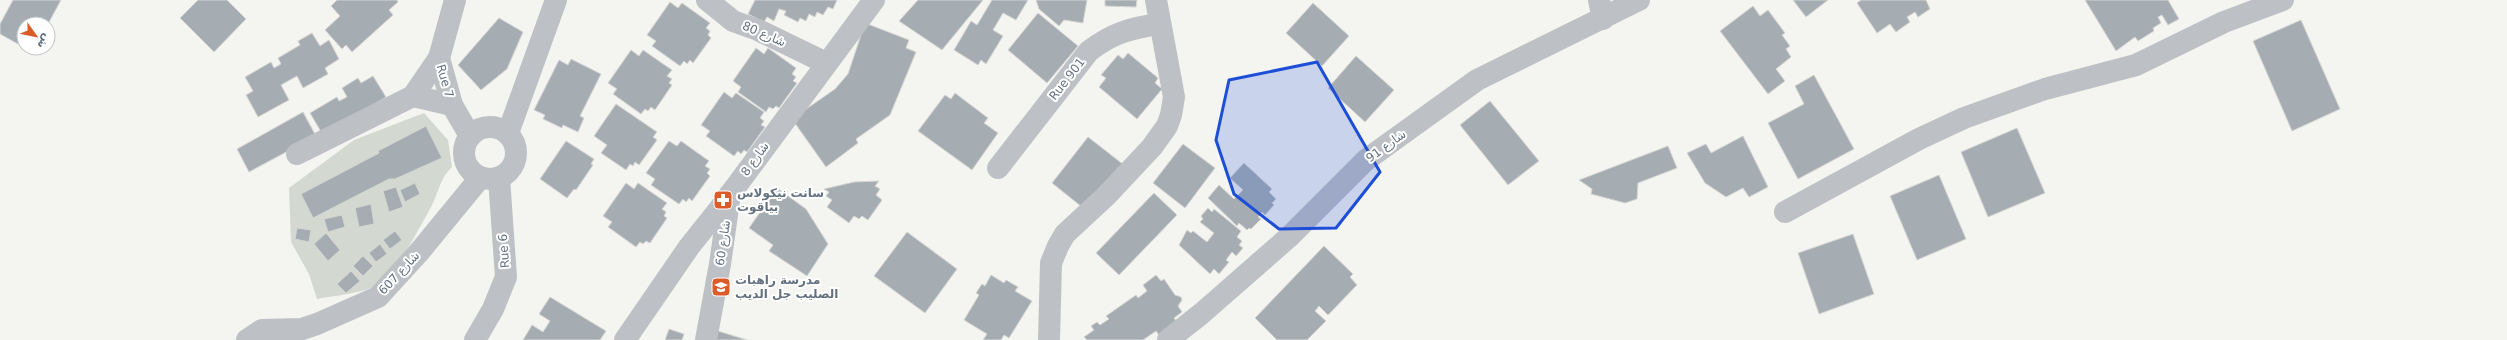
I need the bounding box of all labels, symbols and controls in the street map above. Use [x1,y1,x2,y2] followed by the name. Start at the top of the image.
[16,16,56,56] north arrow
[740,19,788,50] street label: شارع 80
[34,31,54,51] text: ش
[1046,55,1088,103] street label: Rue 901
[434,63,456,99] street label: Rue 7
[1363,127,1409,166] street label: شارع 91
[738,139,773,179] street label: شارع 8
[737,186,824,215] place label: سانت نيكولاس بياقوت
[712,189,734,211] pharmacy icon: سانت نيكولاس بياقوت
[713,219,734,267] street label: شارع 60
[496,233,512,269] street label: Rue 6
[376,249,423,298] street label: شارع 607
[735,273,838,301] place label: مدرسة راهبات الصليب جل الديب
[710,276,732,298] school or university icon: مدرسة راهبات الصليب جل الديب

